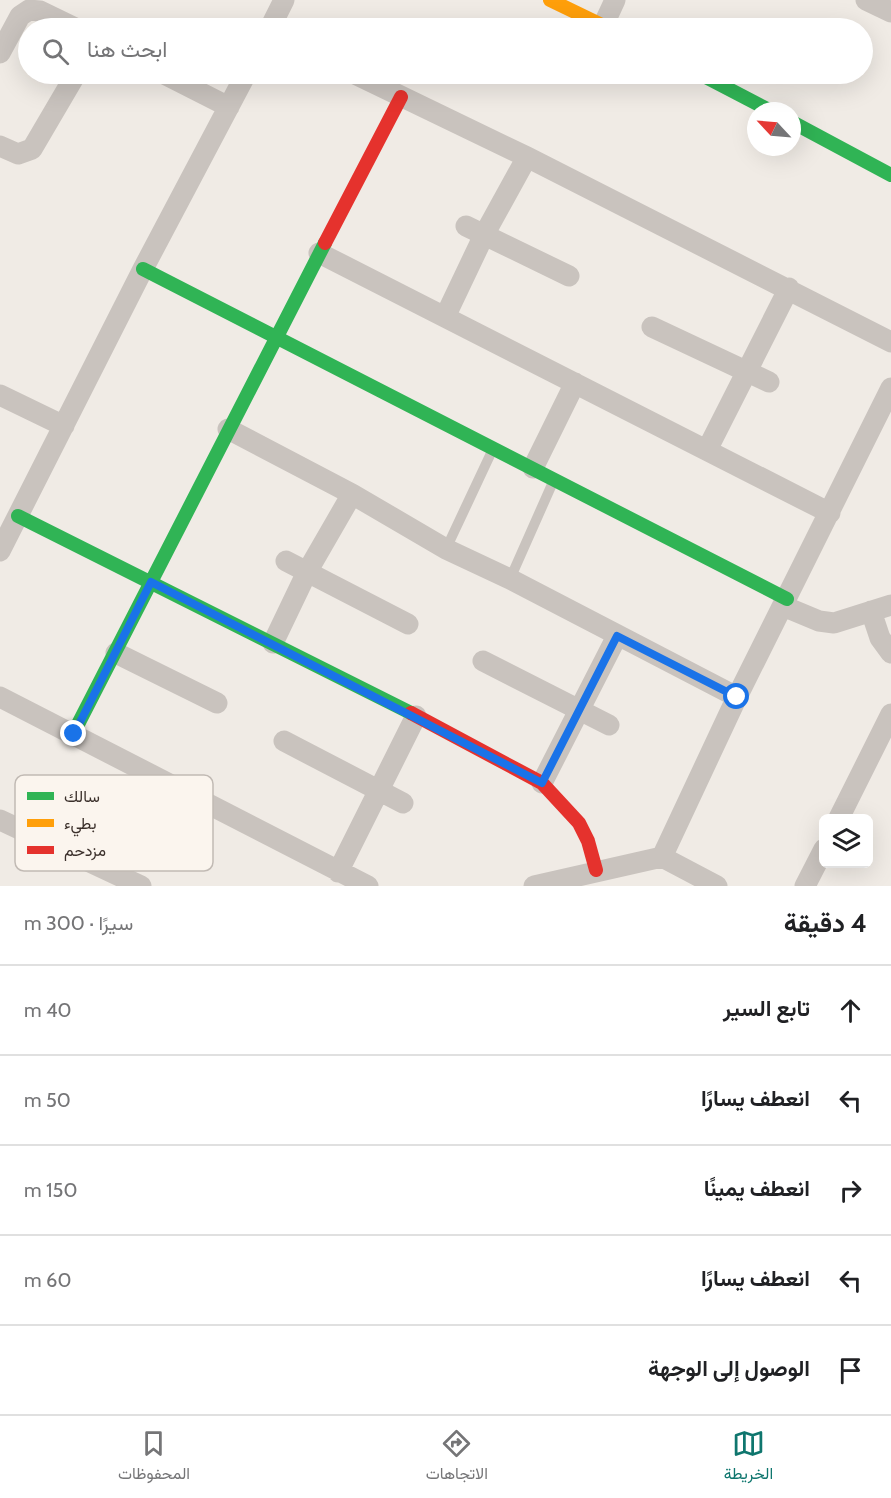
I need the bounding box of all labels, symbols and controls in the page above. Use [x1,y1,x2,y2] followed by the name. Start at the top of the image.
[18,18,873,84] search box
[39,35,72,68] icon: search
[87,36,167,63] text: ابحث هنا
[747,102,801,156] north arrow
[723,683,749,709] route start
[60,720,86,746] route end
[15,775,213,871] legend
[64,787,100,806] text: سالك
[64,814,96,837] text: بطيء
[819,814,873,868] map controls
[819,814,873,868] button: layers
[64,841,106,861] text: مزدحم
[784,907,867,939] text: 4 دقيقة
[24,911,133,935] text: سيرًا · 300 m
[834,994,867,1027] icon: ahead
[723,995,810,1022] text: تابع السير
[24,998,72,1022] text: 40 m
[834,1084,867,1117] icon: left
[701,1085,810,1112] text: انعطف يسارًا
[24,1088,71,1112] text: 50 m
[834,1174,867,1207] icon: right
[704,1175,810,1202] text: انعطف يمينًا
[24,1178,77,1202] text: 150 m
[834,1264,867,1297] icon: left
[701,1265,810,1292] text: انعطف يسارًا
[24,1268,71,1292] text: 60 m
[834,1354,867,1387] icon: arrive
[648,1355,810,1382] text: الوصول إلى الوجهة
[118,1427,190,1488] tab: المحفوظات
[426,1427,488,1488] tab: الاتجاهات
[724,1427,773,1488] tab: الخريطة

